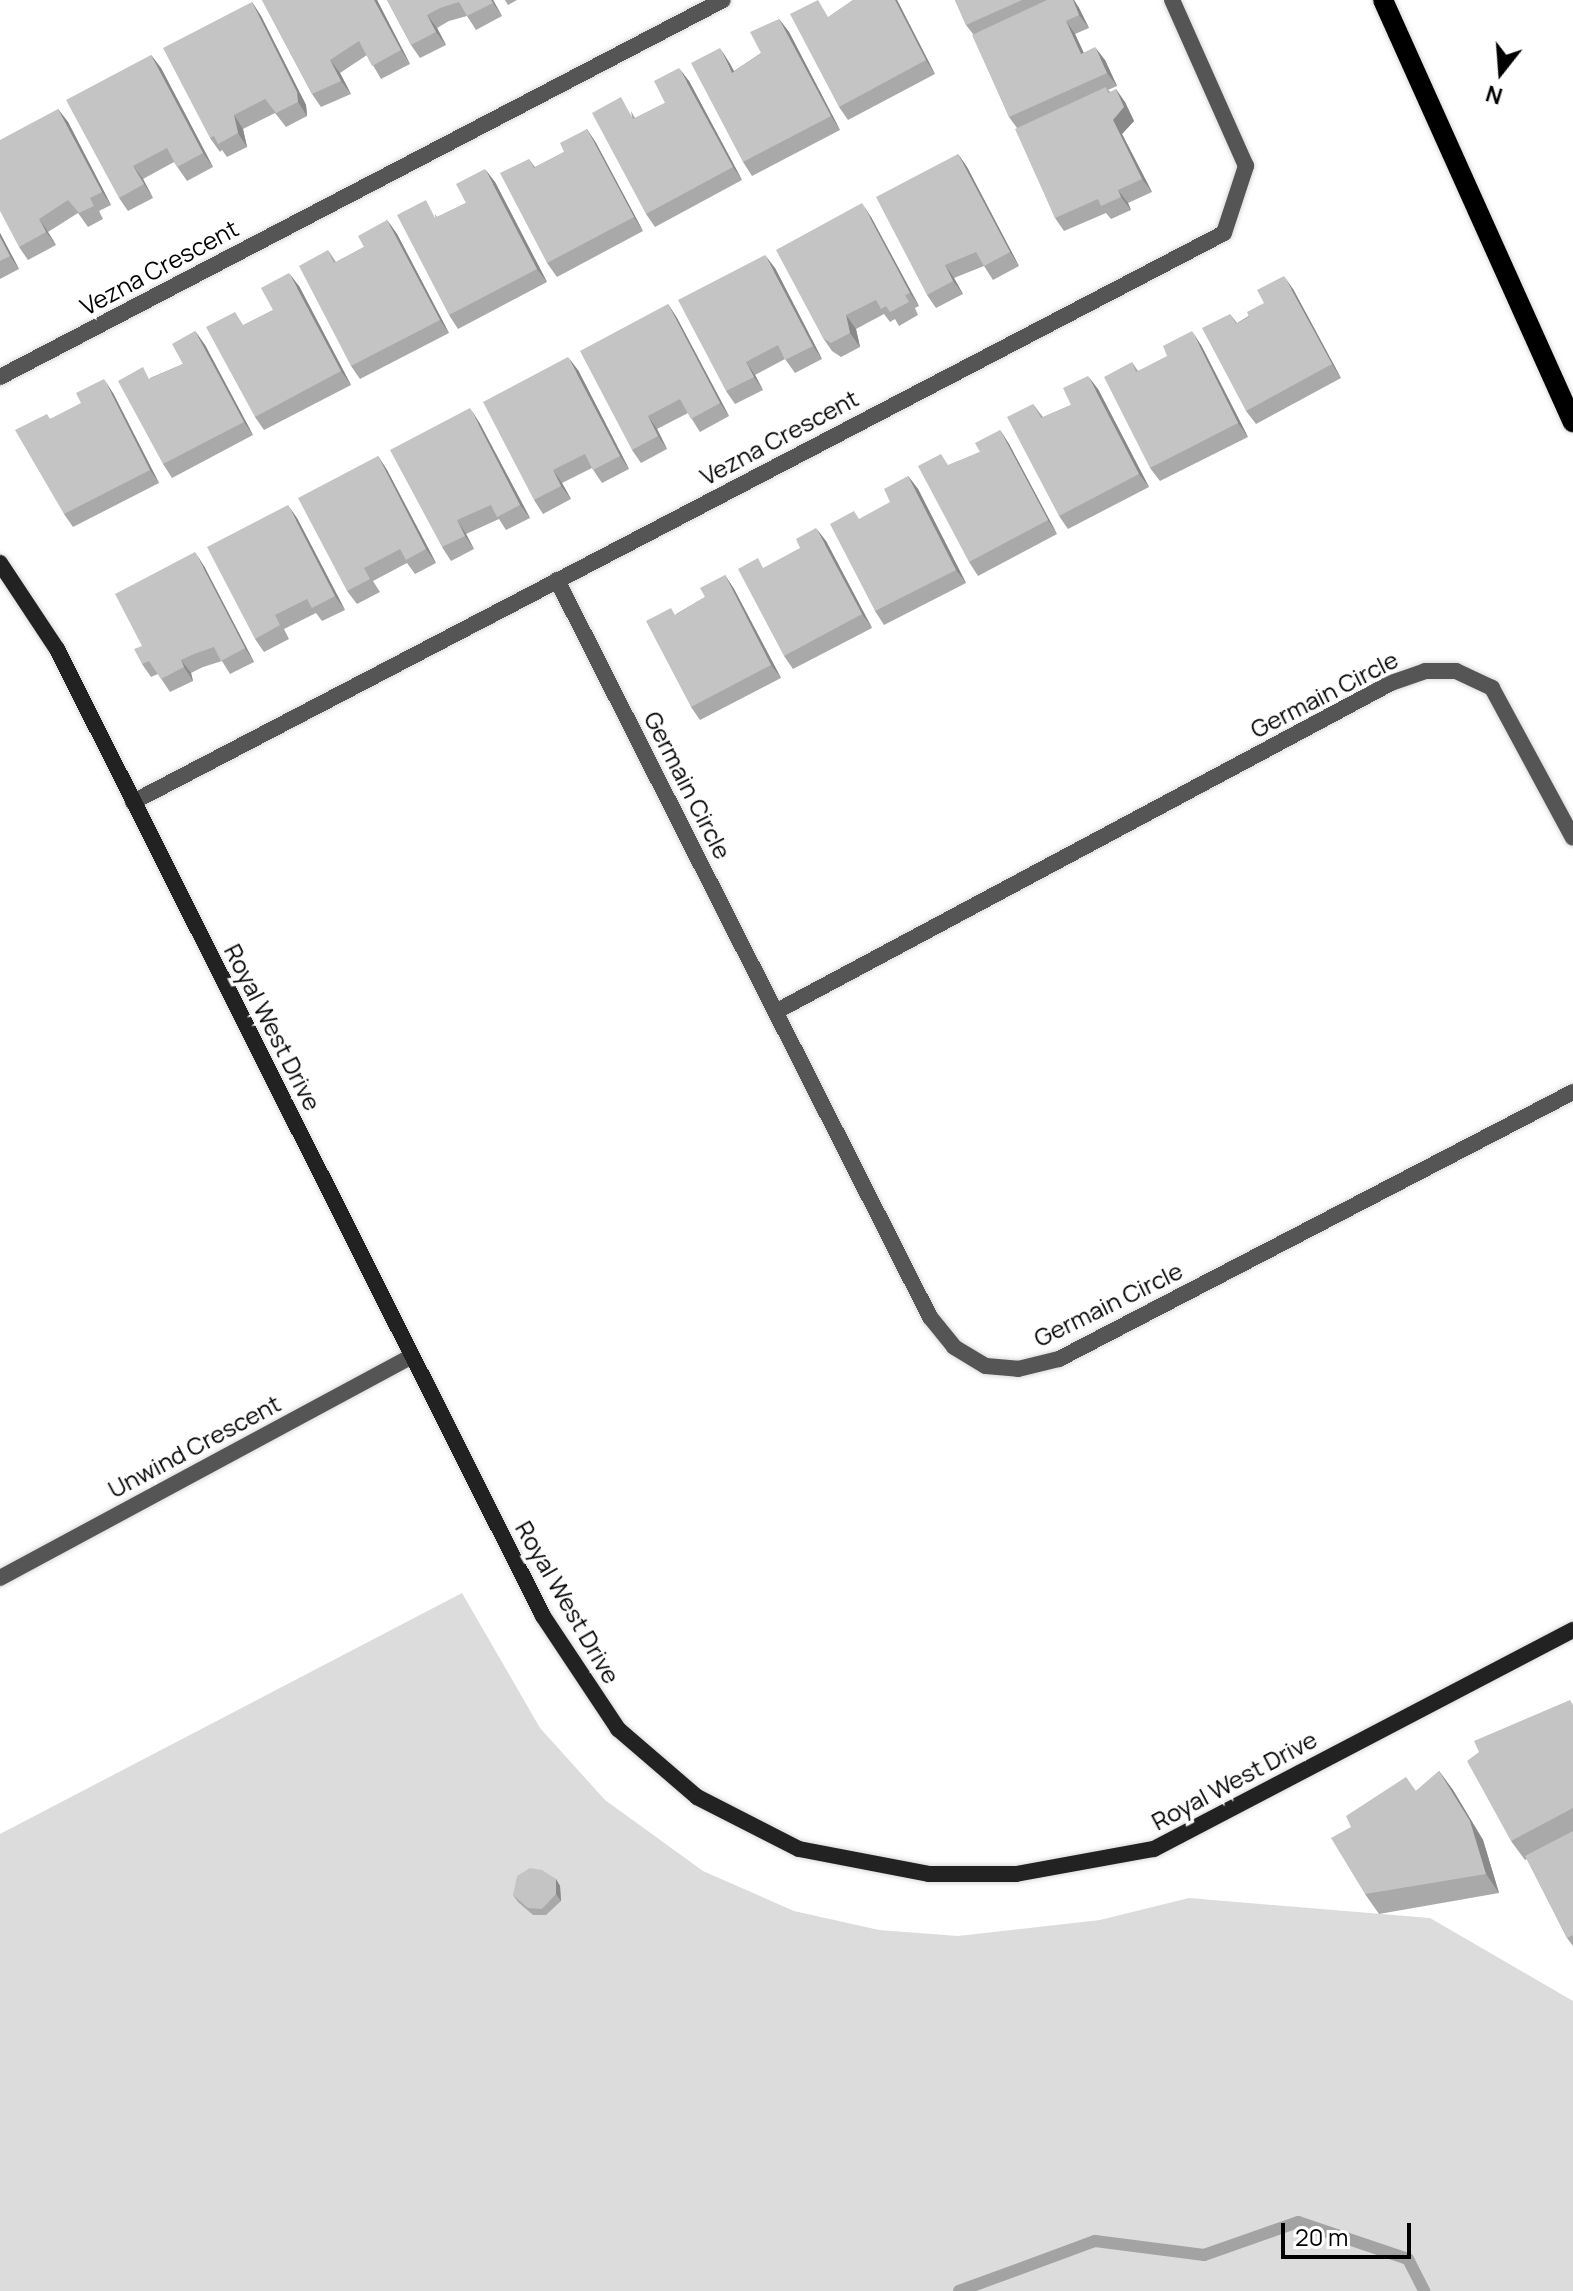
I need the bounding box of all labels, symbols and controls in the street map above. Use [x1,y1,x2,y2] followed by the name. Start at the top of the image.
[1461,32,1541,112] north arrow
[1482,78,1506,112] text: N
[75,213,243,321] street label: Vezna Crescent
[695,383,863,491] street label: Vezna Crescent
[1245,644,1403,744] street label: Germain Circle
[638,706,738,864] street label: Germain Circle
[219,939,327,1115] street label: Royal West Drive
[1029,1256,1187,1352] street label: Germain Circle
[103,1388,285,1504] street label: Unwind Crescent
[510,1516,626,1688] street label: Royal West Drive
[1146,1724,1322,1836] street label: Royal West Drive
[1285,2207,1415,2257] scale bar
[1295,2220,1348,2253] text: 20 m

